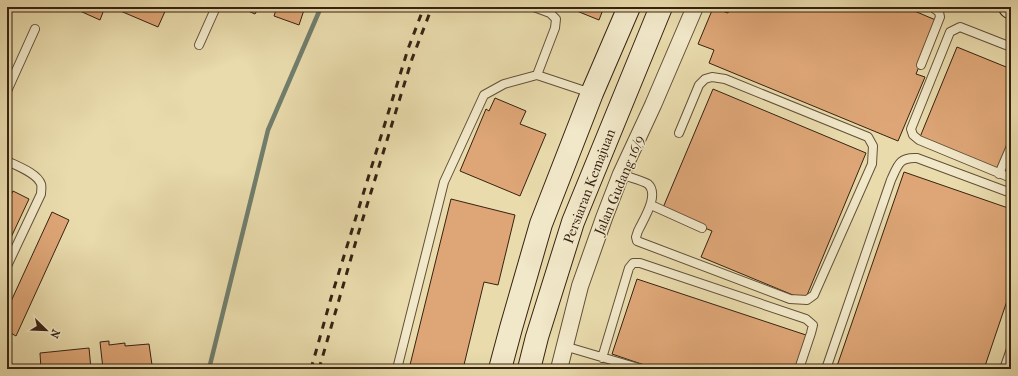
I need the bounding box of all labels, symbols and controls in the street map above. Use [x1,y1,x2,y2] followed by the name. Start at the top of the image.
[560,126,619,246] street label: Persiaran Kemajuan
[590,133,648,239] street label: Jalan Gudang 16/9
[26,310,66,350] north arrow
[47,327,62,341] text: N

